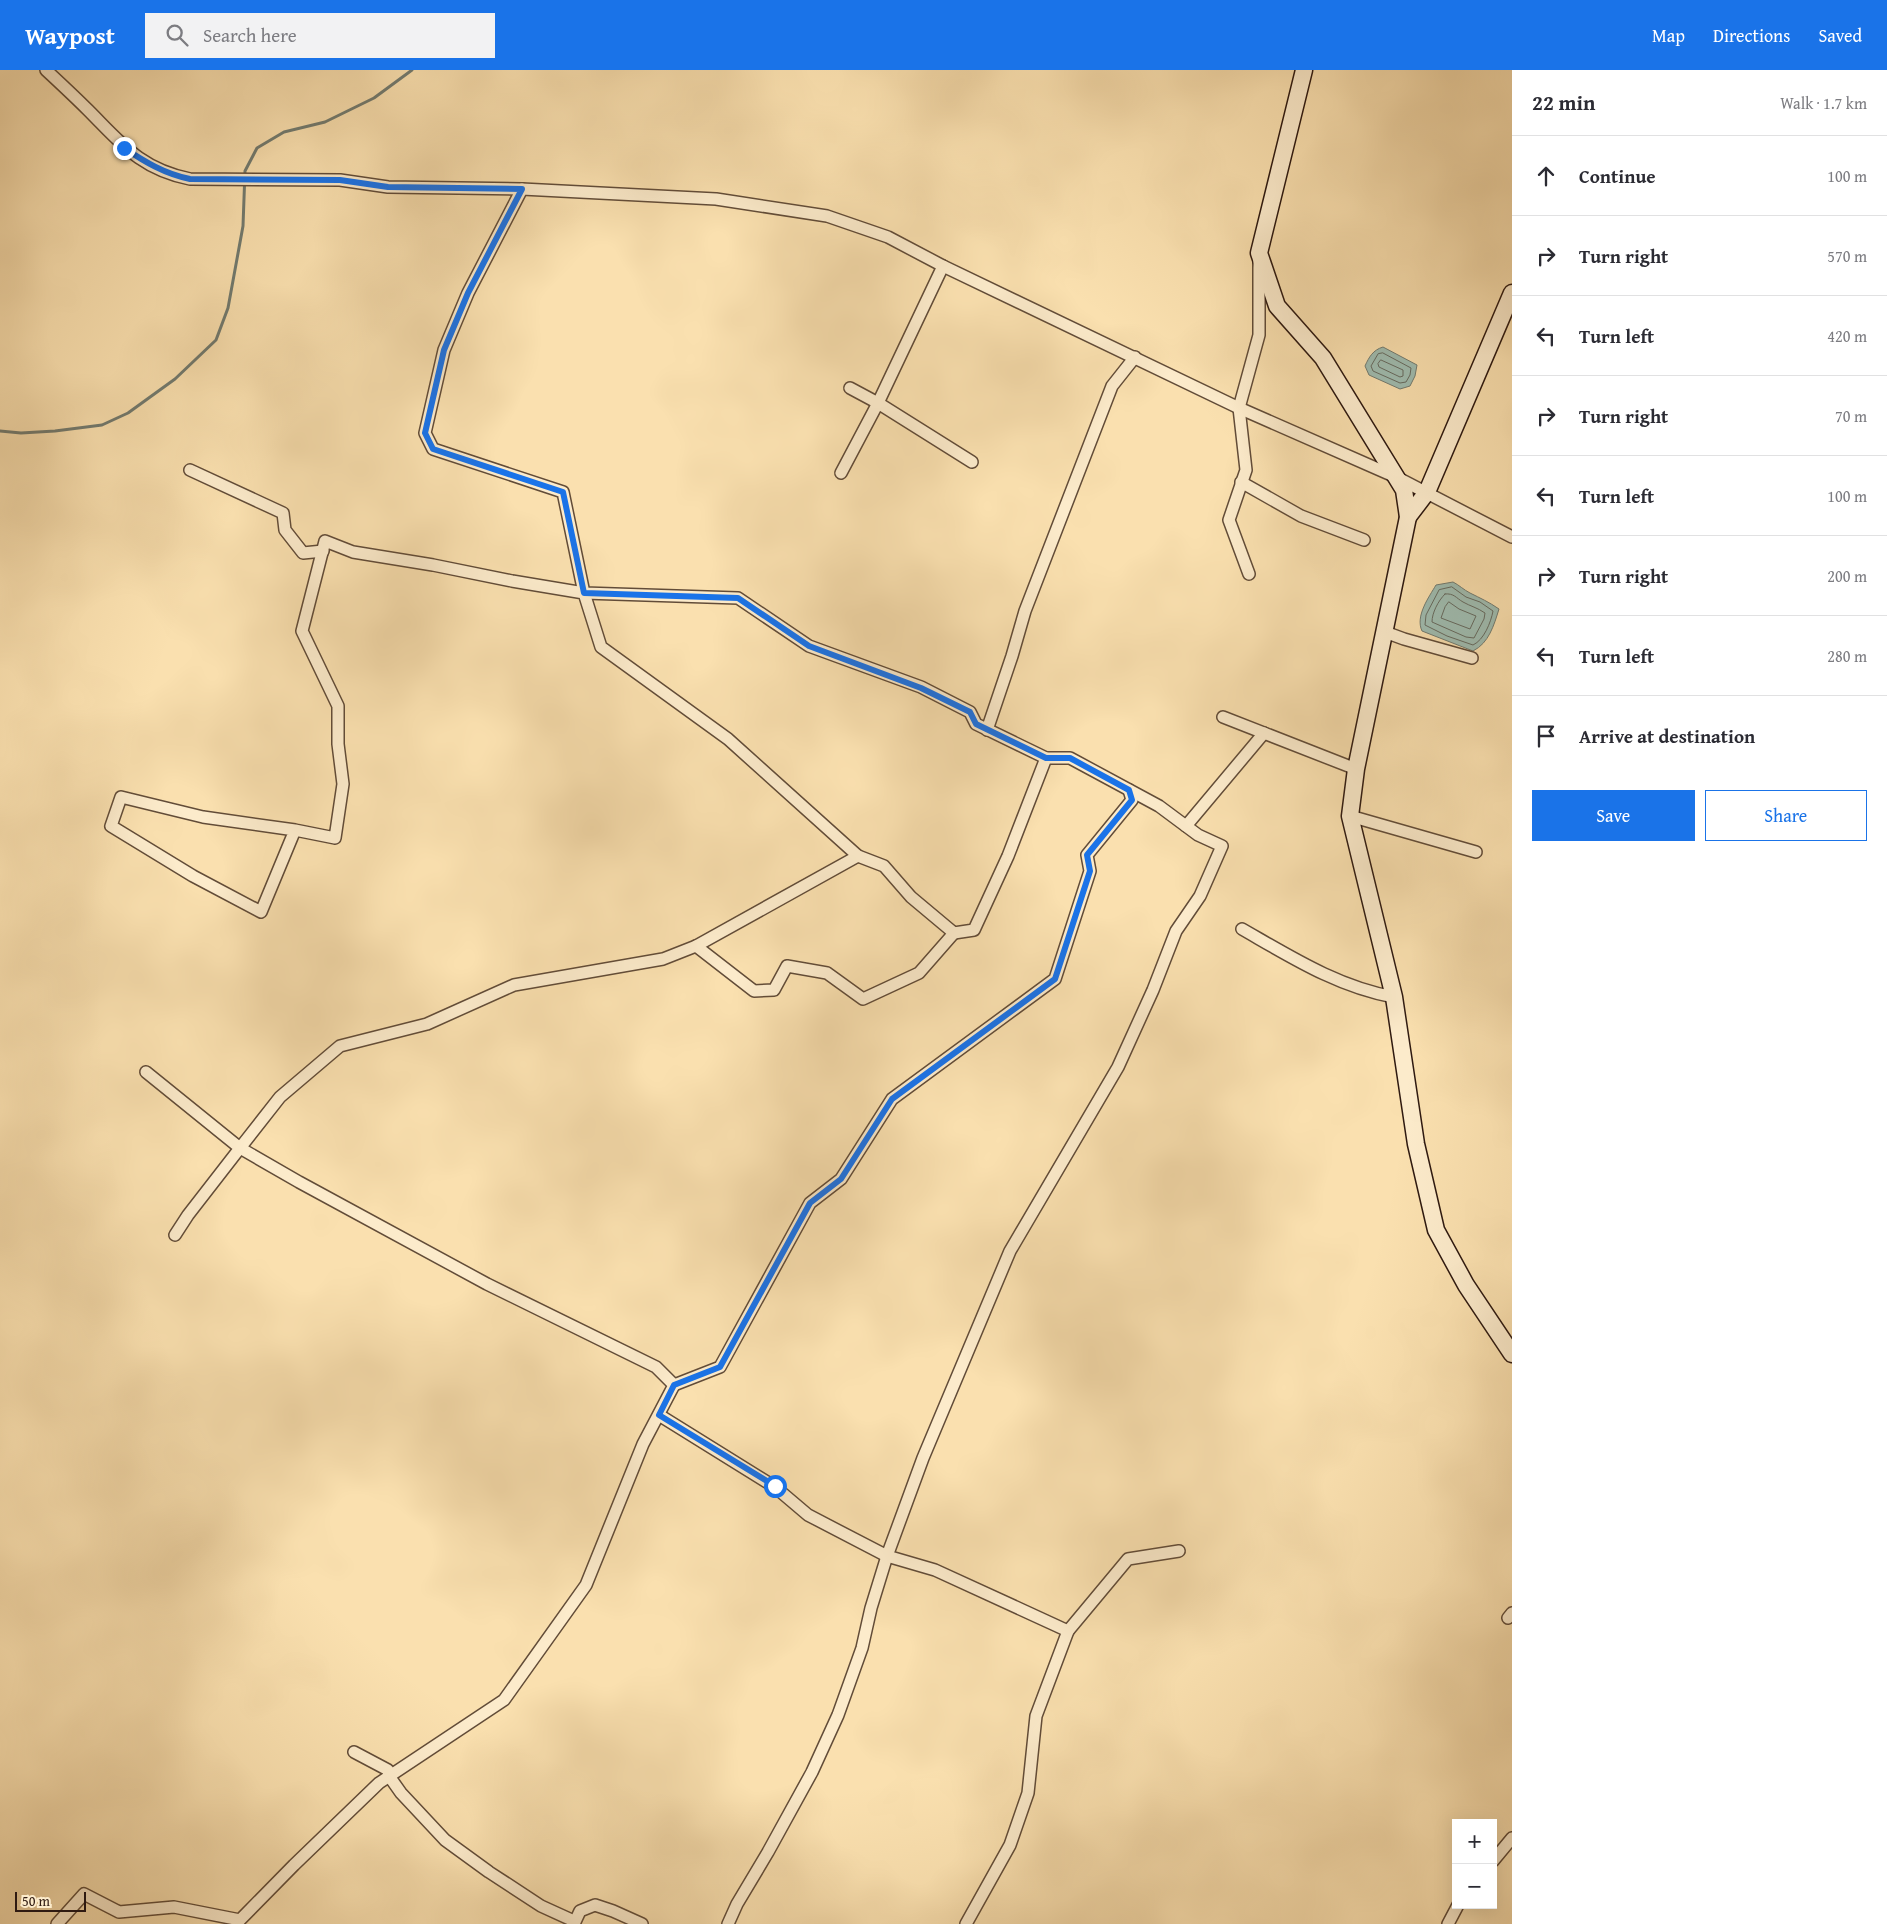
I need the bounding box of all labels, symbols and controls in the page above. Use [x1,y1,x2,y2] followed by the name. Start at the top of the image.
[145,13,495,58] search box
[25,18,115,53] text: Waypost
[163,21,191,49] icon: search
[203,21,297,49] text: Search here
[1652,22,1685,49] text: Map
[1713,22,1790,49] text: Directions
[1818,22,1862,49] text: Saved
[1532,87,1595,118] text: 22 min
[1780,91,1867,115] text: Walk · 1.7 km
[113,137,136,160] route end
[1532,162,1560,190] icon: ahead
[1579,162,1656,190] text: Continue
[1827,164,1867,188] text: 100 m
[1532,242,1560,270] icon: right
[1579,242,1668,270] text: Turn right
[1827,244,1867,268] text: 570 m
[1532,322,1560,350] icon: left
[1579,322,1654,350] text: Turn left
[1827,324,1867,348] text: 420 m
[1532,402,1560,430] icon: right
[1579,402,1668,430] text: Turn right
[1835,404,1867,428] text: 70 m
[1532,482,1560,510] icon: left
[1579,482,1654,510] text: Turn left
[1827,484,1867,508] text: 100 m
[1532,562,1560,590] icon: right
[1579,562,1668,590] text: Turn right
[1827,564,1867,588] text: 200 m
[1532,642,1560,670] icon: left
[1579,642,1654,670] text: Turn left
[1827,644,1867,668] text: 280 m
[1532,722,1560,750] icon: arrive
[1579,722,1755,750] text: Arrive at destination
[1532,790,1695,841] button: Save
[1705,790,1867,841] button: Share
[764,1475,787,1498] route start
[1452,1819,1497,1909] map controls
[1452,1819,1497,1864] button: +
[1452,1864,1497,1909] button: −
[15,1889,86,1912] scale bar
[22,1891,50,1911] text: 50 m

